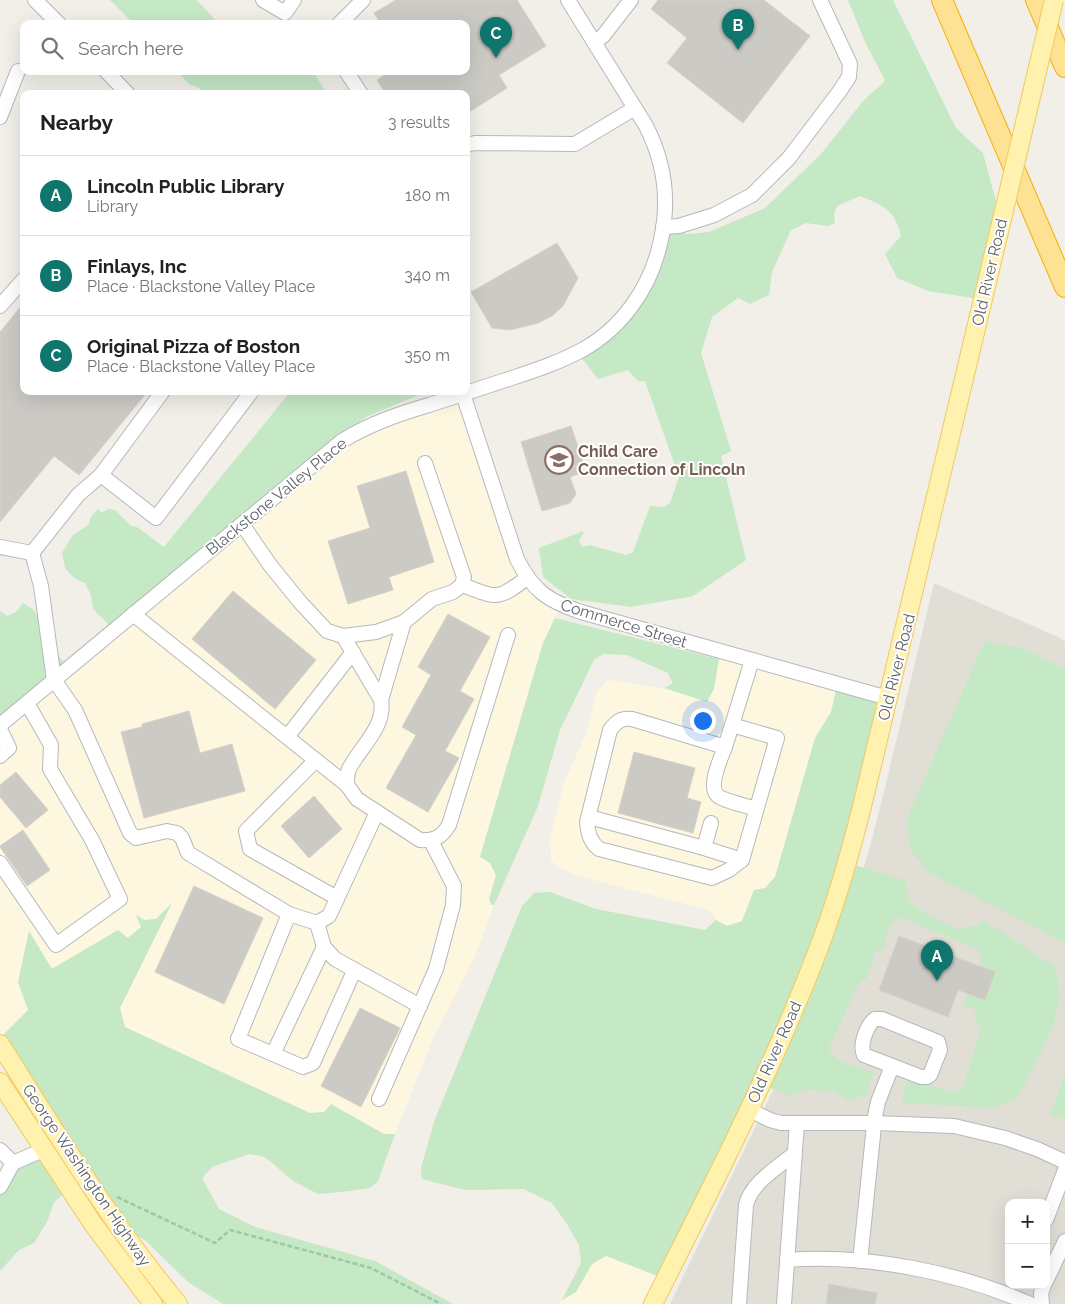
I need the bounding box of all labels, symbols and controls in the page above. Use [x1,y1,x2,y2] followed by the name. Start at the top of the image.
[722,9,754,50] pin: B
[480,17,512,58] pin: C
[20,20,470,75] search box
[38,34,66,62] icon: search
[78,37,184,59] text: Search here
[40,110,113,135] text: Nearby
[388,113,450,132] text: 3 results
[87,175,284,197] text: Lincoln Public Library
[51,186,61,205] text: A
[405,186,450,205] text: 180 m
[87,197,138,216] text: Library
[968,217,1011,328] street label: Old River Road
[87,255,187,277] text: Finlays, Inc
[51,266,61,285] text: B
[404,266,450,285] text: 340 m
[87,277,315,296] text: Place · Blackstone Valley Place
[87,335,300,357] text: Original Pizza of Boston
[51,346,61,365] text: C
[404,346,450,365] text: 350 m
[87,357,315,376] text: Place · Blackstone Valley Place
[202,434,351,559] street label: Blackstone Valley Place
[578,442,746,479] place label: Child Care Connection of Lincoln
[544,445,574,475] school or university icon: Child Care Connection of Lincoln
[558,595,690,652] street label: Commerce Street
[874,612,919,723] street label: Old River Road
[690,708,716,734] your location
[921,940,953,981] pin: A
[743,998,805,1106] street label: Old River Road
[18,1081,155,1270] street label: George Washington Highway
[1005,1199,1050,1289] map controls
[1005,1199,1050,1244] button: +
[1005,1244,1050,1289] button: −

